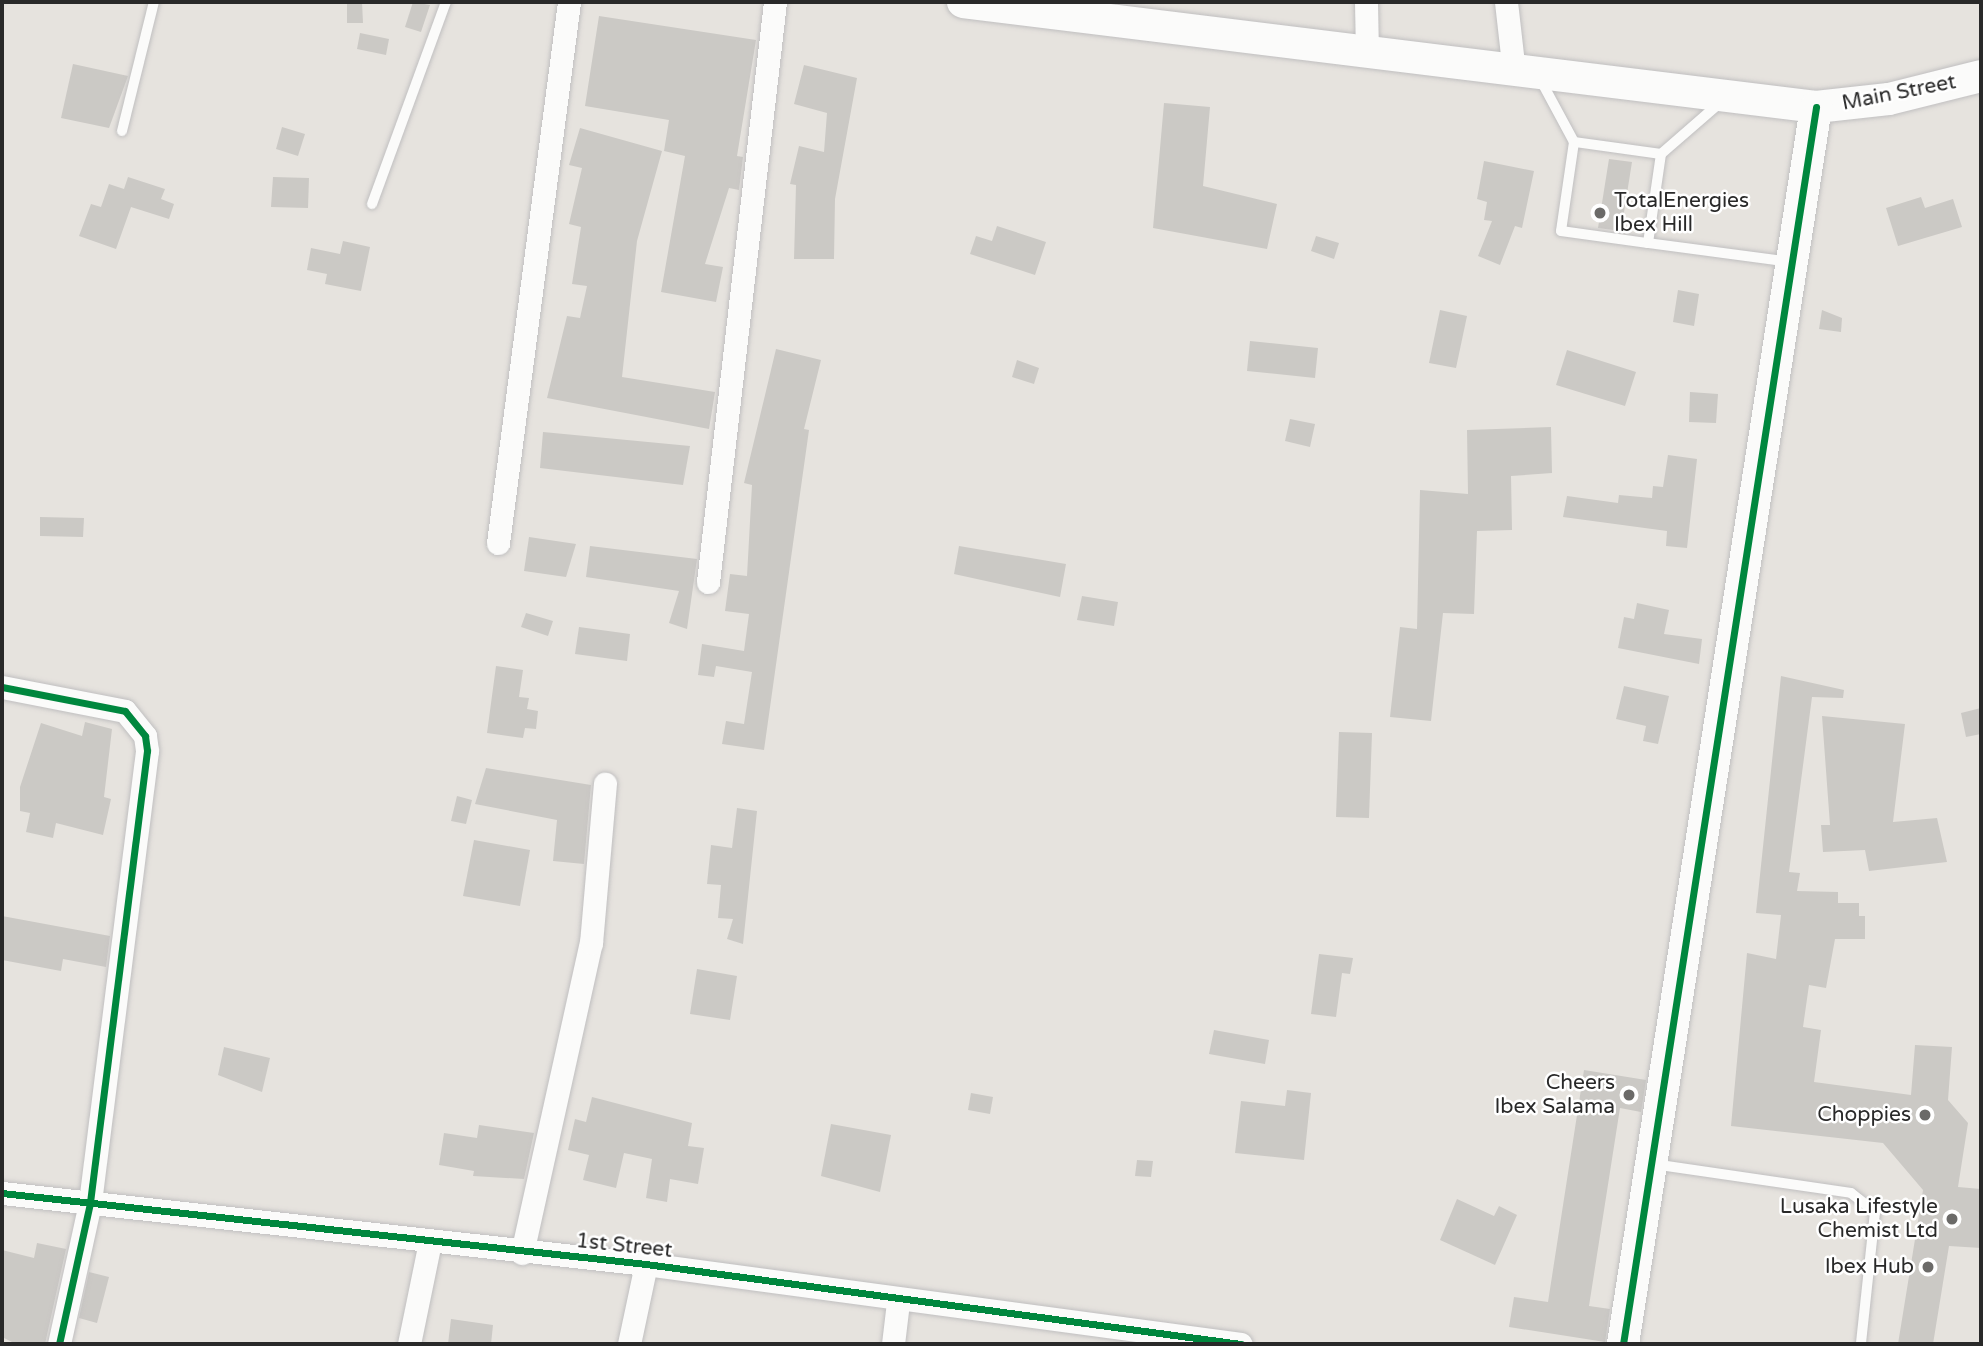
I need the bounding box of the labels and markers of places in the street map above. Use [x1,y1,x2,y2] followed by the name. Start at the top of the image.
[1614,188,1749,238] place label: TotalEnergies Ibex Hill
[1592,205,1608,221] marker: TotalEnergies Ibex Hill
[1495,1070,1615,1120] place label: Cheers Ibex Salama
[1621,1087,1637,1103] marker: Cheers Ibex Salama
[1817,1102,1911,1128] place label: Choppies
[1917,1107,1933,1123] marker: Choppies
[1780,1194,1938,1244] place label: Lusaka Lifestyle Chemist Ltd
[1944,1211,1960,1227] marker: Lusaka Lifestyle Chemist Ltd
[1825,1254,1914,1280] place label: Ibex Hub
[1920,1259,1936,1275] marker: Ibex Hub

